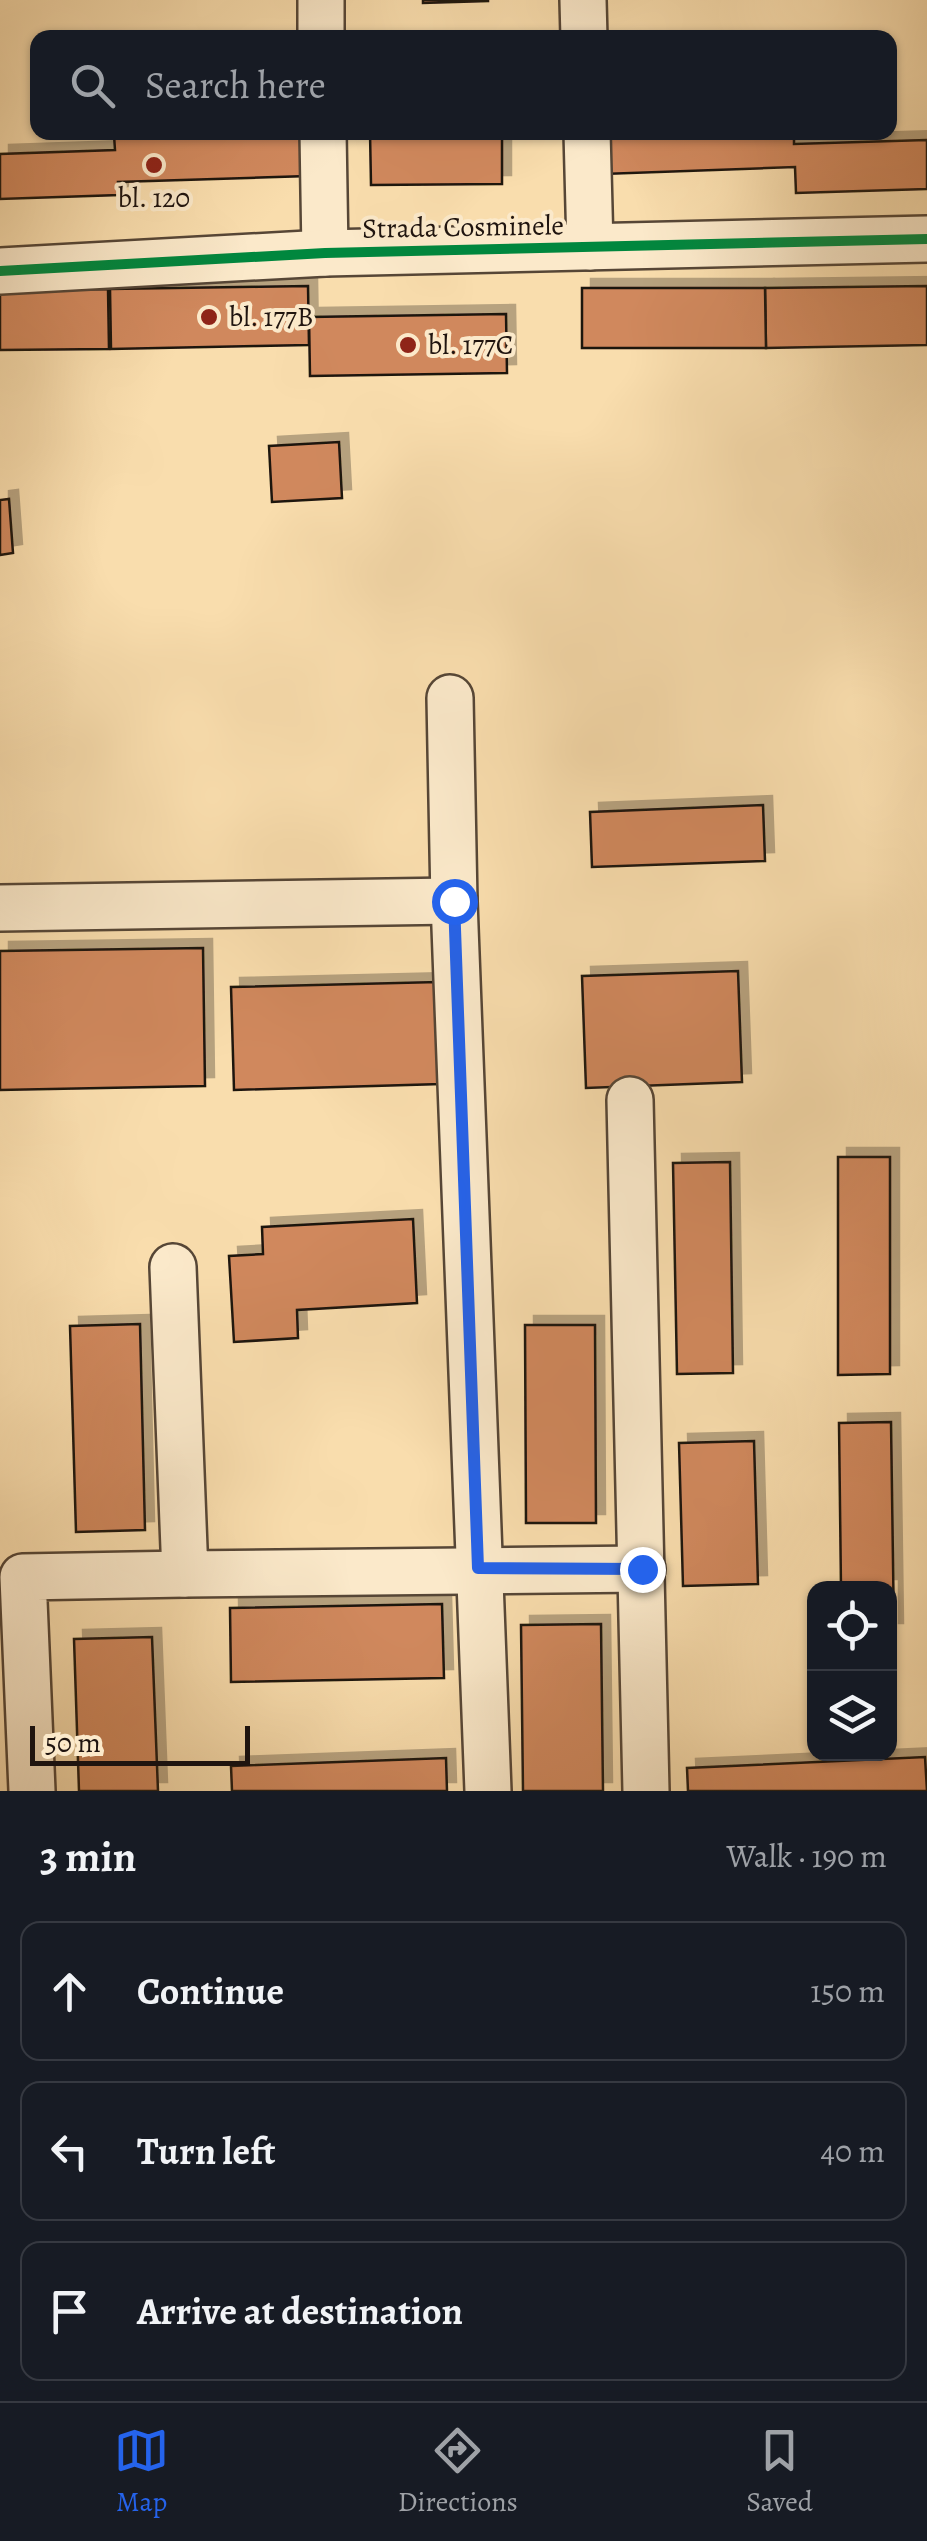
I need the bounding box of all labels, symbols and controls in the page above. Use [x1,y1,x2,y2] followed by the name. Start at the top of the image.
[30,30,897,140] search box
[65,58,120,113] icon: search
[145,59,326,111] text: Search here
[143,154,165,176] marker: bl. 120
[118,179,190,217] place label: bl. 120
[362,206,564,248] street label: Strada Cosminele
[229,298,313,336] place label: bl. 177B
[198,306,220,328] marker: bl. 177B
[428,326,513,364] place label: bl. 177C
[397,334,419,356] marker: bl. 177C
[432,879,478,925] route start
[620,1547,666,1593] route end
[807,1581,897,1761] map controls
[807,1581,897,1671] button: locate
[807,1671,897,1761] button: layers
[30,1721,250,1766] scale bar
[45,1724,101,1762] text: 50 m
[40,1828,136,1885] text: 3 min
[727,1834,887,1878] text: Walk · 190 m
[42,1964,97,2019] icon: ahead
[137,1965,284,2017] text: Continue
[810,1969,885,2013] text: 150 m
[42,2124,97,2179] icon: left
[137,2125,276,2177] text: Turn left
[820,2129,885,2173] text: 40 m
[42,2284,97,2339] icon: arrive
[137,2285,463,2337] text: Arrive at destination
[114,2423,169,2521] tab: Map
[398,2423,518,2521] tab: Directions
[746,2423,813,2521] tab: Saved

